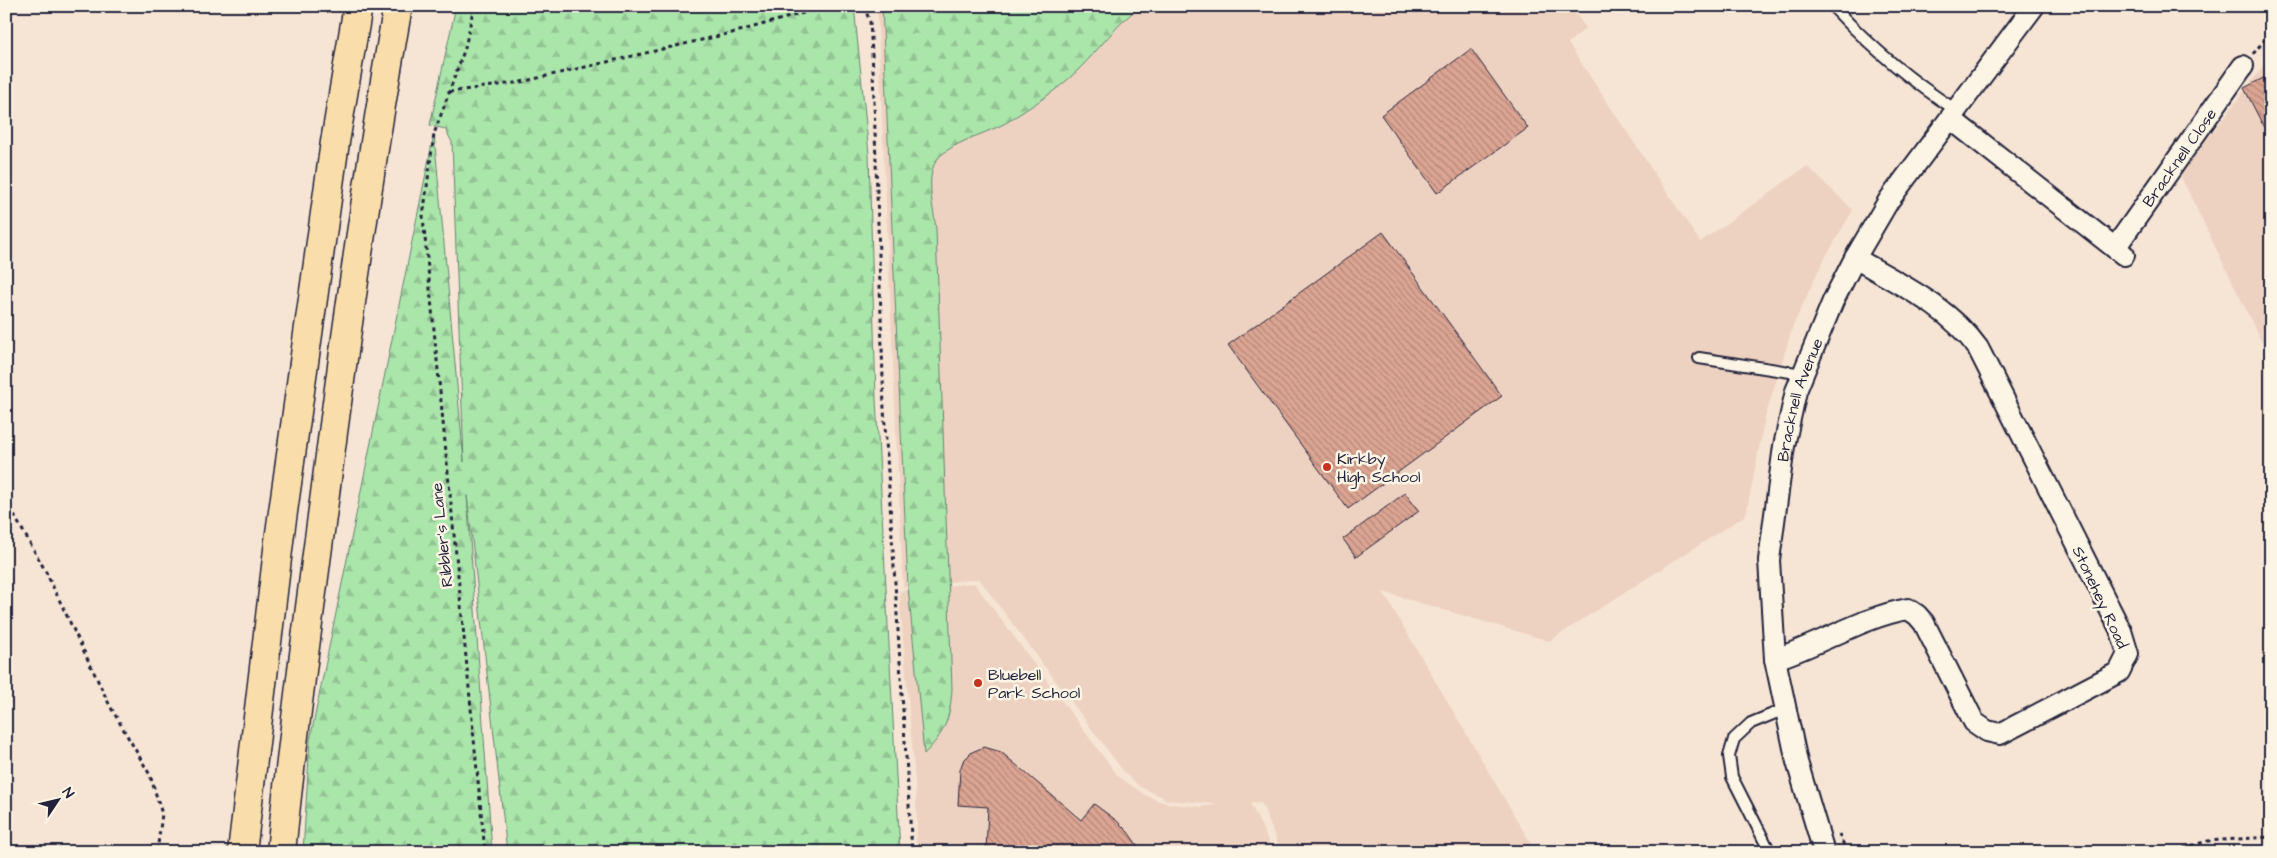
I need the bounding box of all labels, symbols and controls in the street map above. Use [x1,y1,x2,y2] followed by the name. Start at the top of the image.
[2137,104,2222,212] street label: Bracknell Close
[1772,335,1829,463] street label: Bracknell Avenue
[1337,448,1421,489] place label: Kirkby High School
[1321,461,1333,473] marker: Kirkby High School
[426,481,458,588] street label: Ribbler's Lane
[2066,543,2134,653] street label: Stonehey Road
[988,664,1080,704] place label: Bluebell Park School
[972,677,984,689] marker: Bluebell Park School
[32,776,82,826] north arrow
[57,784,79,803] text: N

